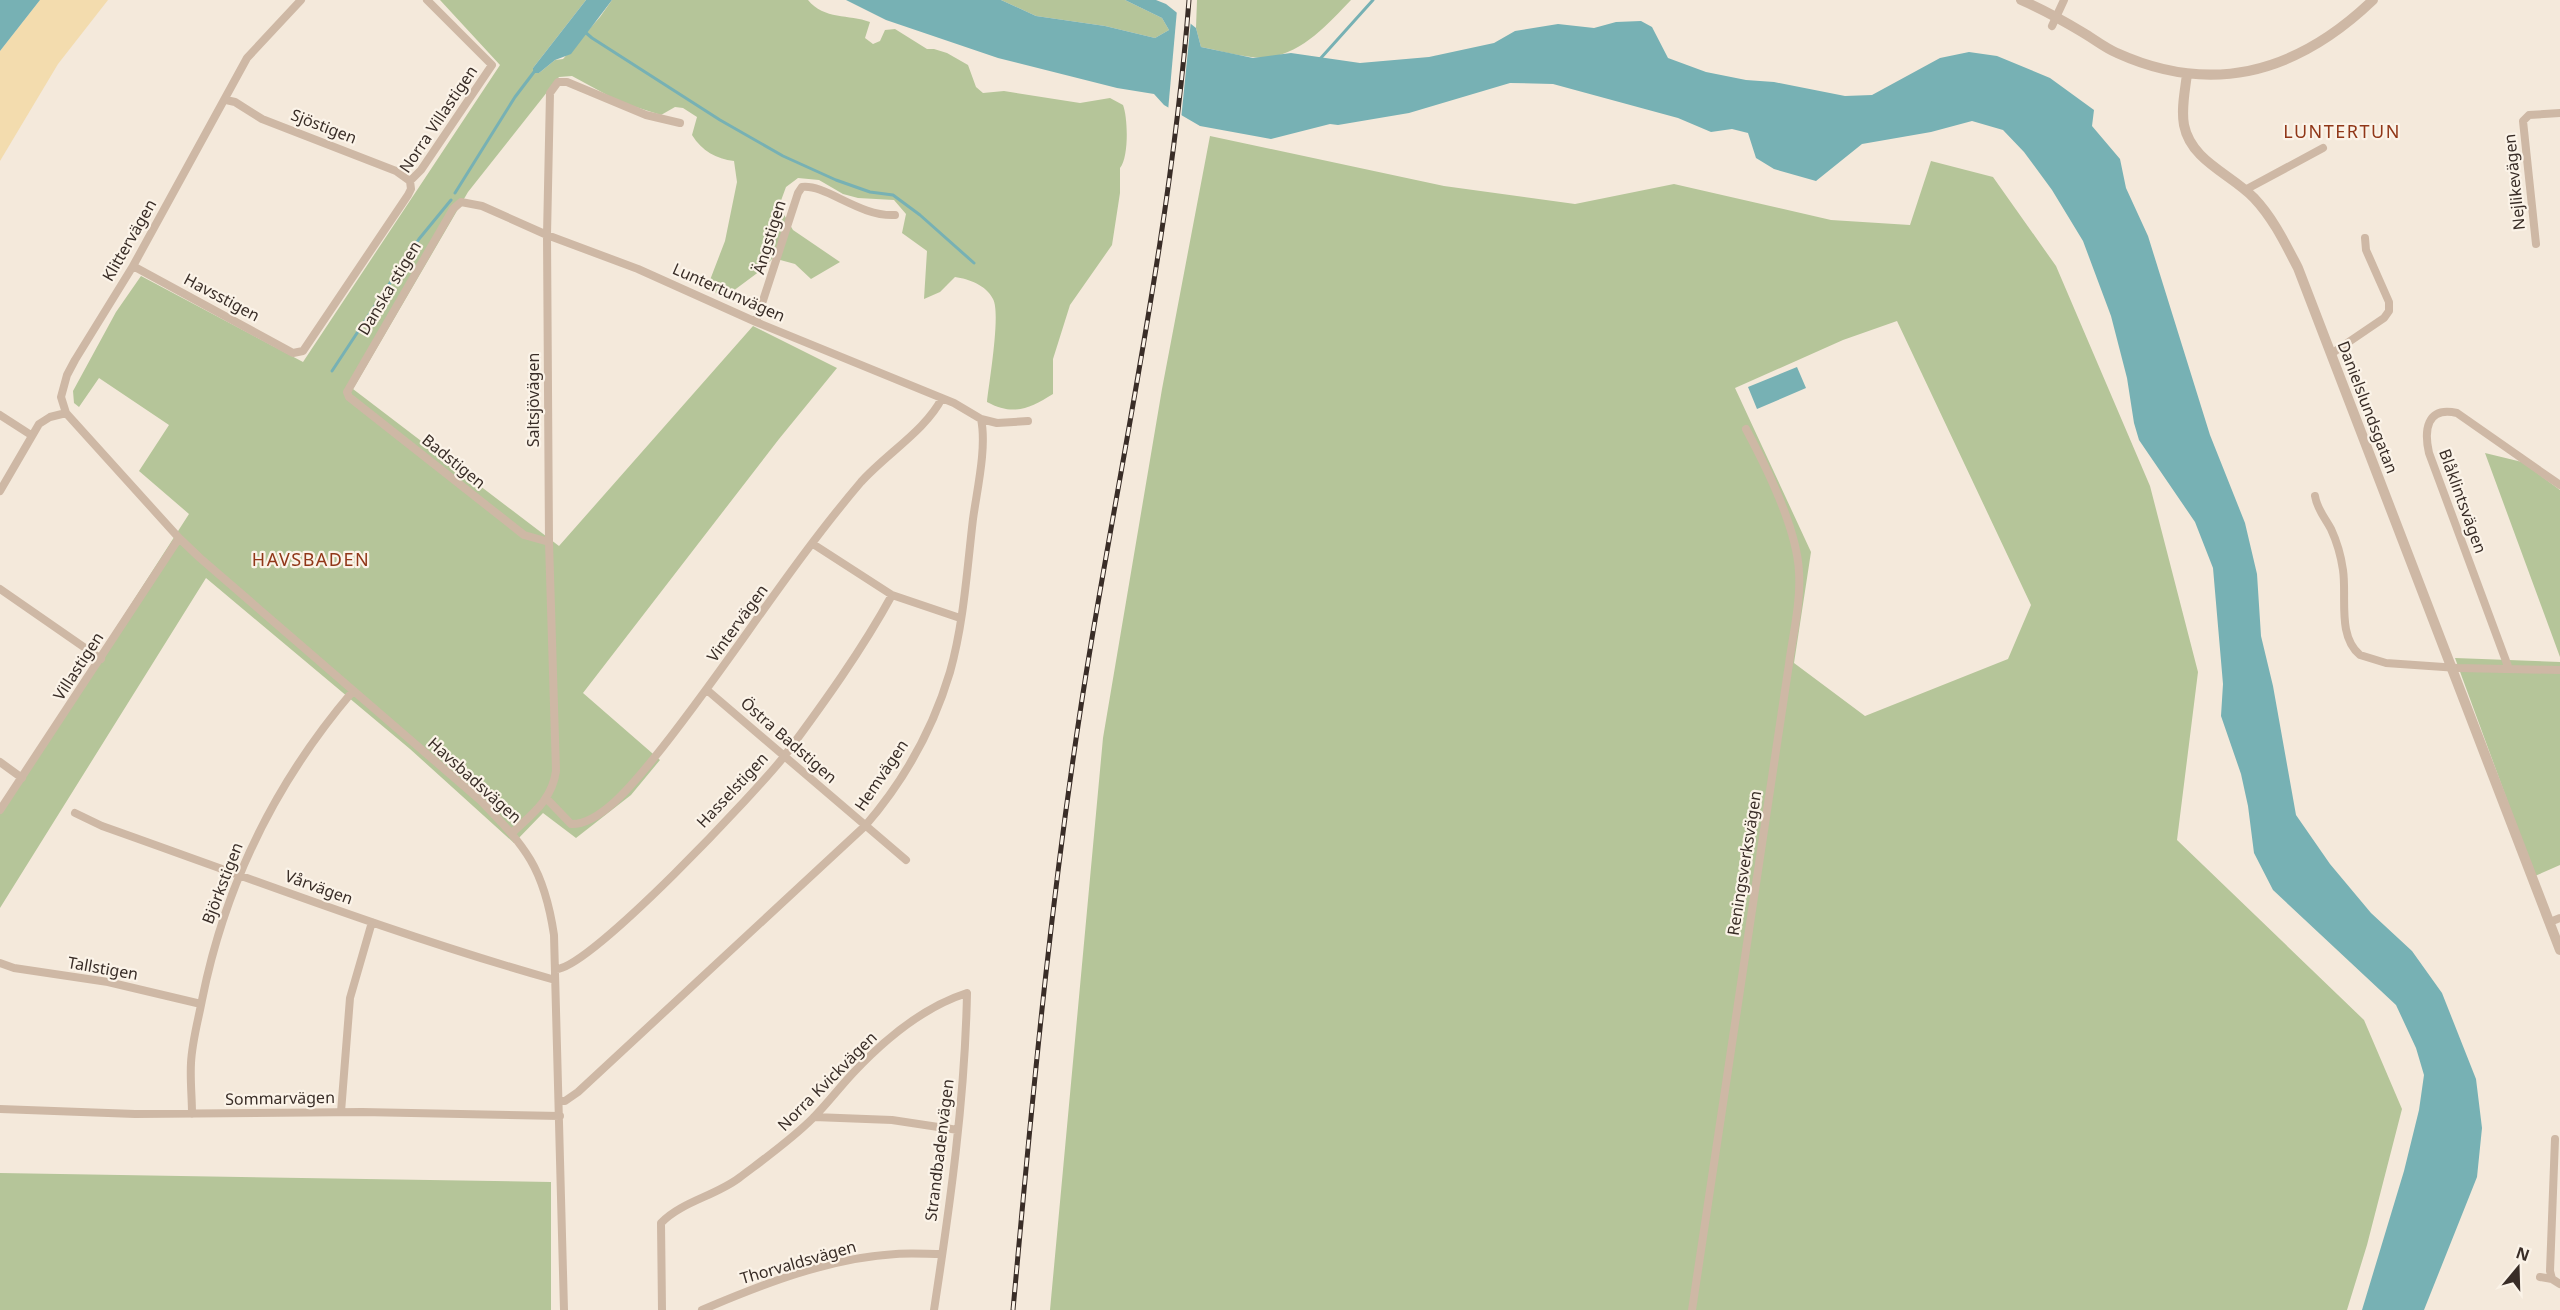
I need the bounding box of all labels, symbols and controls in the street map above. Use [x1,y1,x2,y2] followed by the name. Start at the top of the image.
[394,61,482,177] street label: Norra Villastigen
[288,103,360,149] street label: Sjöstigen
[2283,119,2401,143] district label: LUNTERTUN
[2498,133,2530,231] street label: Nejlikevägen
[97,195,161,285] street label: Klittervägen
[747,197,791,277] street label: Ängstigen
[352,237,426,339] street label: Danska stigen
[669,257,789,327] street label: Luntertunvägen
[180,268,264,326] street label: Havsstigen
[2333,338,2403,476] street label: Danielslundsgatan
[522,353,544,447] street label: Saltsjövägen
[418,429,490,493] street label: Badstigen
[2434,446,2492,556] street label: Blåklintsvägen
[252,547,370,571] district label: HAVSBADEN
[701,580,773,666] street label: Vintervägen
[48,628,108,704] street label: Villastigen
[736,692,842,788] street label: Östra Badstigen
[423,732,527,828] street label: Havsbadsvägen
[849,735,913,815] street label: Hemvägen
[691,748,773,832] street label: Hasselstigen
[1722,789,1766,937] street label: Reningsverksvägen
[196,839,248,927] street label: Björkstigen
[282,865,356,909] street label: Vårvägen
[66,951,140,985] street label: Tallstigen
[773,1027,881,1135] street label: Norra Kvickvägen
[919,1078,959,1222] street label: Strandbadenvägen
[225,1086,335,1110] street label: Sommarvägen
[737,1235,859,1289] street label: Thorvaldsvägen
[2488,1238,2548,1298] north arrow
[2513,1241,2533,1266] text: N

